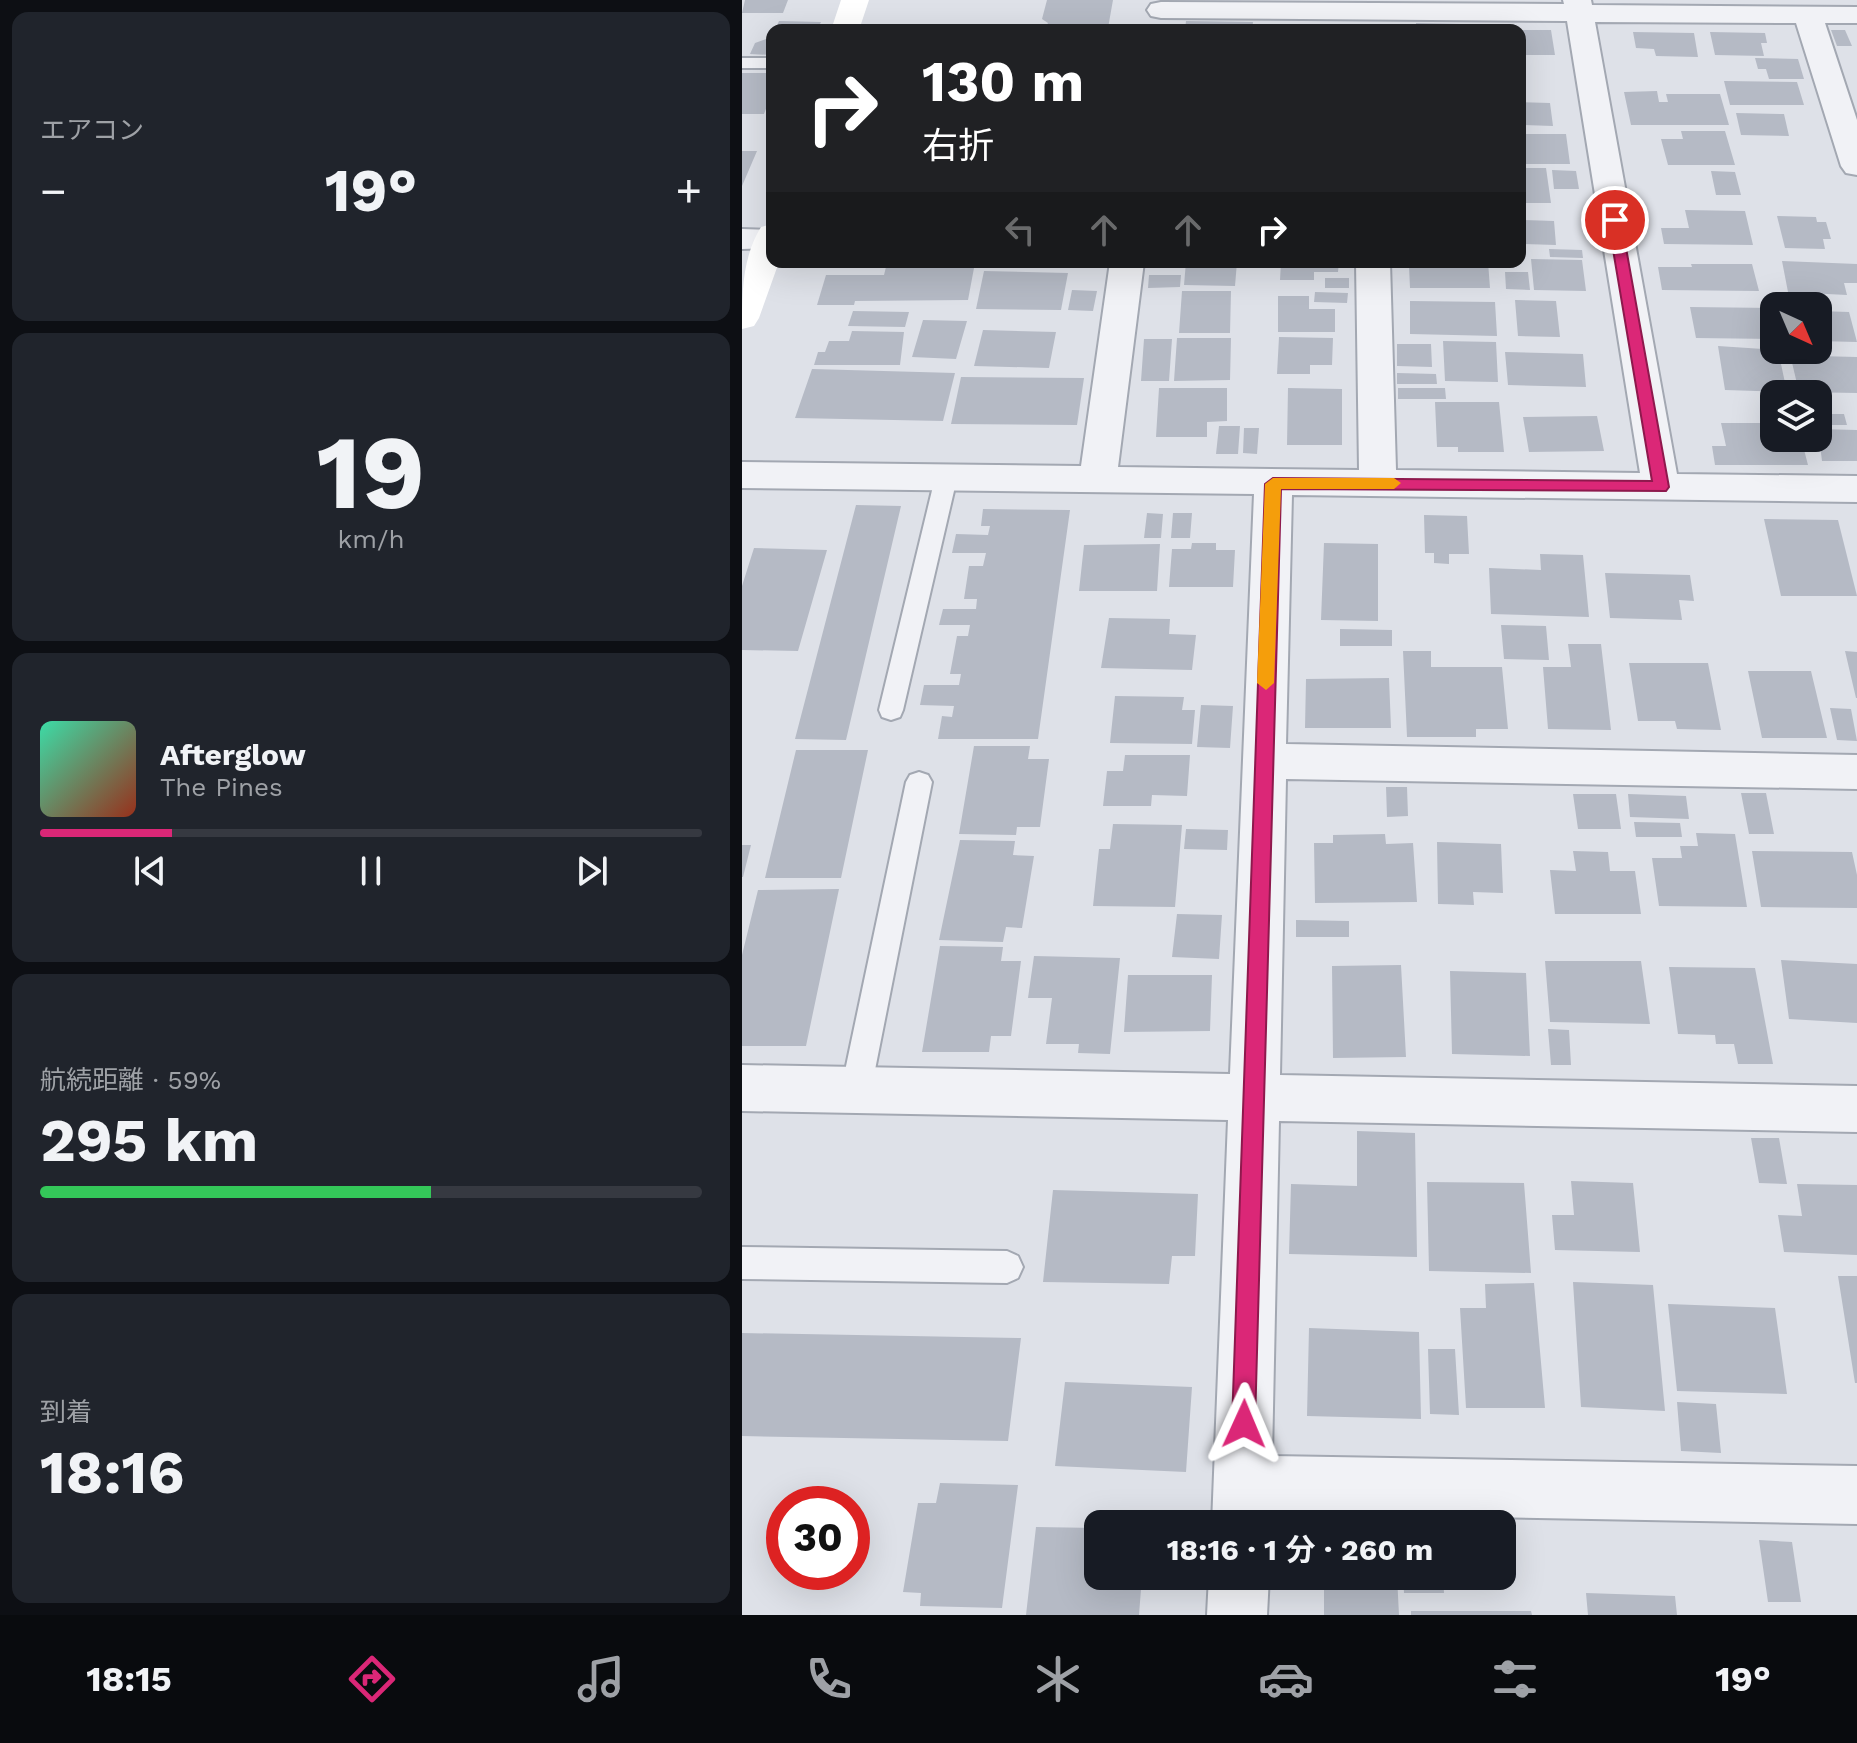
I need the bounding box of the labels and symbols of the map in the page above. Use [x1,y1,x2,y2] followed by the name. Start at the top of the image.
[1581,186,1649,254] pin
[1760,292,1832,364] north arrow
[1202,1382,1286,1466] position arrow
[766,1486,870,1590] speed limit sign: 30

